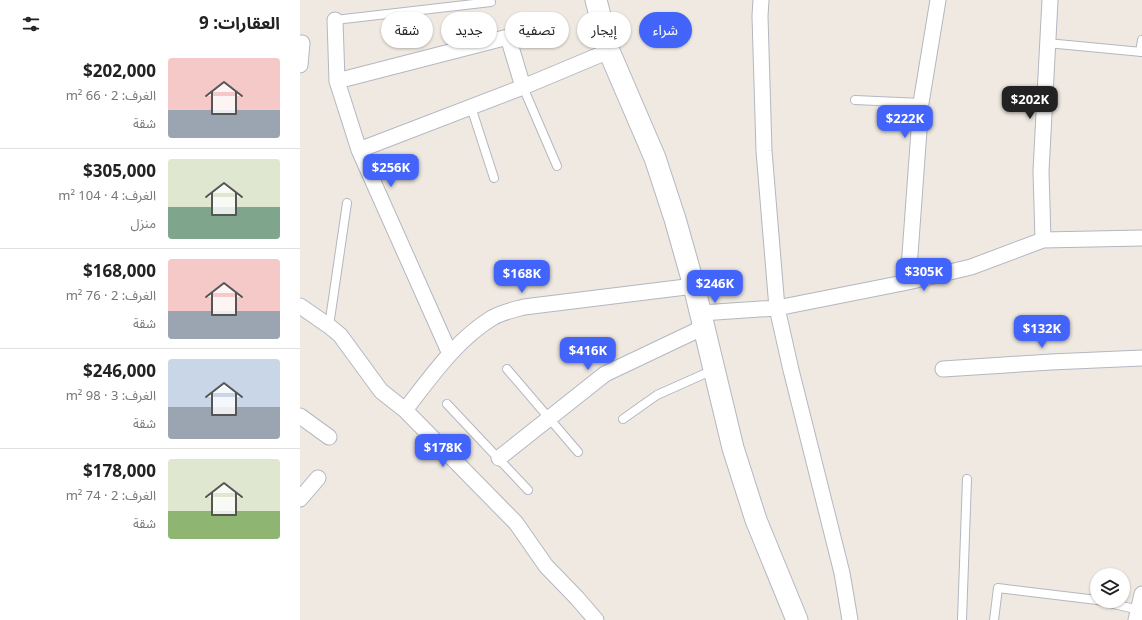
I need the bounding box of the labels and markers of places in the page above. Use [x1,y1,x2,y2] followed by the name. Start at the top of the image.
[1002,86,1058,120] pin: $202K
[877,105,933,139] pin: $222K
[363,154,419,188] pin: $256K
[896,258,952,292] pin: $305K
[494,260,550,294] pin: $168K
[687,270,743,304] pin: $246K
[1014,315,1070,349] pin: $132K
[560,337,616,371] pin: $416K
[415,434,471,468] pin: $178K

